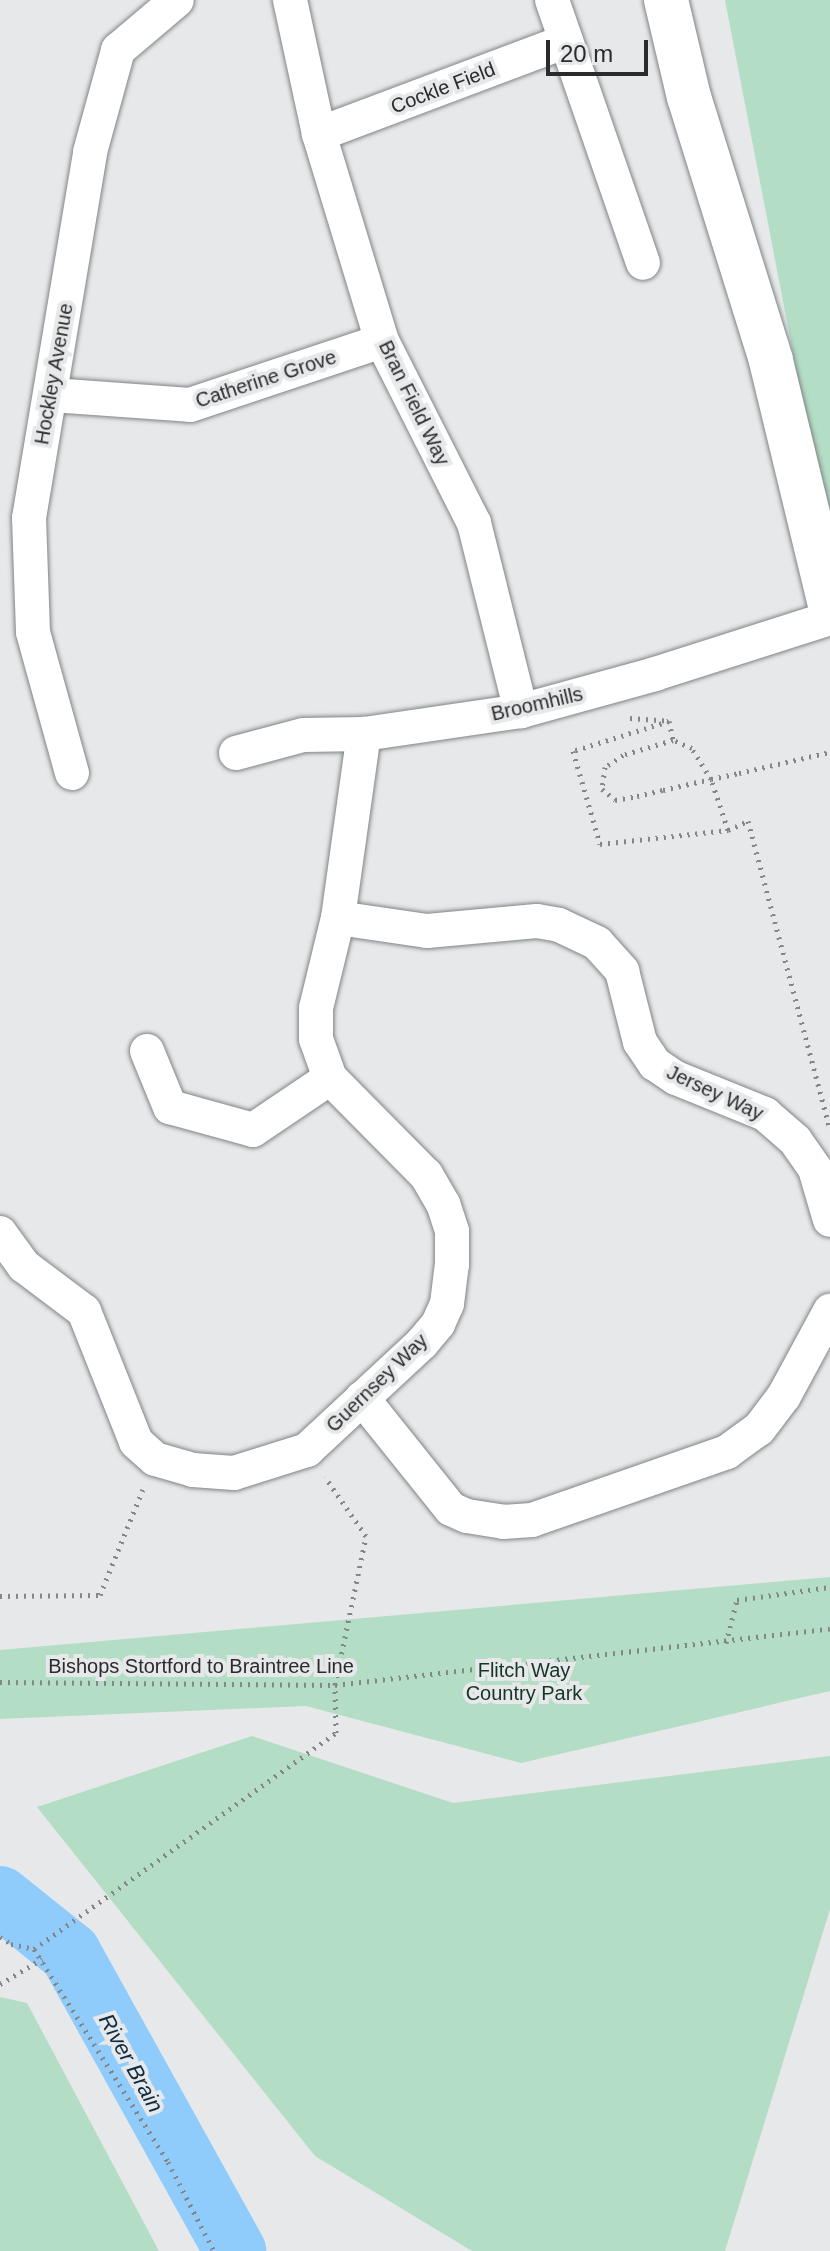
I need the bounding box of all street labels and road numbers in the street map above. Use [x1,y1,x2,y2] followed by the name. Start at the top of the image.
[387,57,499,119] street label: Cockle Field
[30,301,78,447] street label: Hockley Avenue
[373,337,455,469] street label: Bran Field Way
[193,345,339,413] street label: Catherine Grove
[489,682,585,726] street label: Broomhills
[663,1060,767,1126] street label: Jersey Way
[321,1329,433,1437] street label: Guernsey Way
[48,1654,354,1678] street label: Bishops Stortford to Braintree Line

